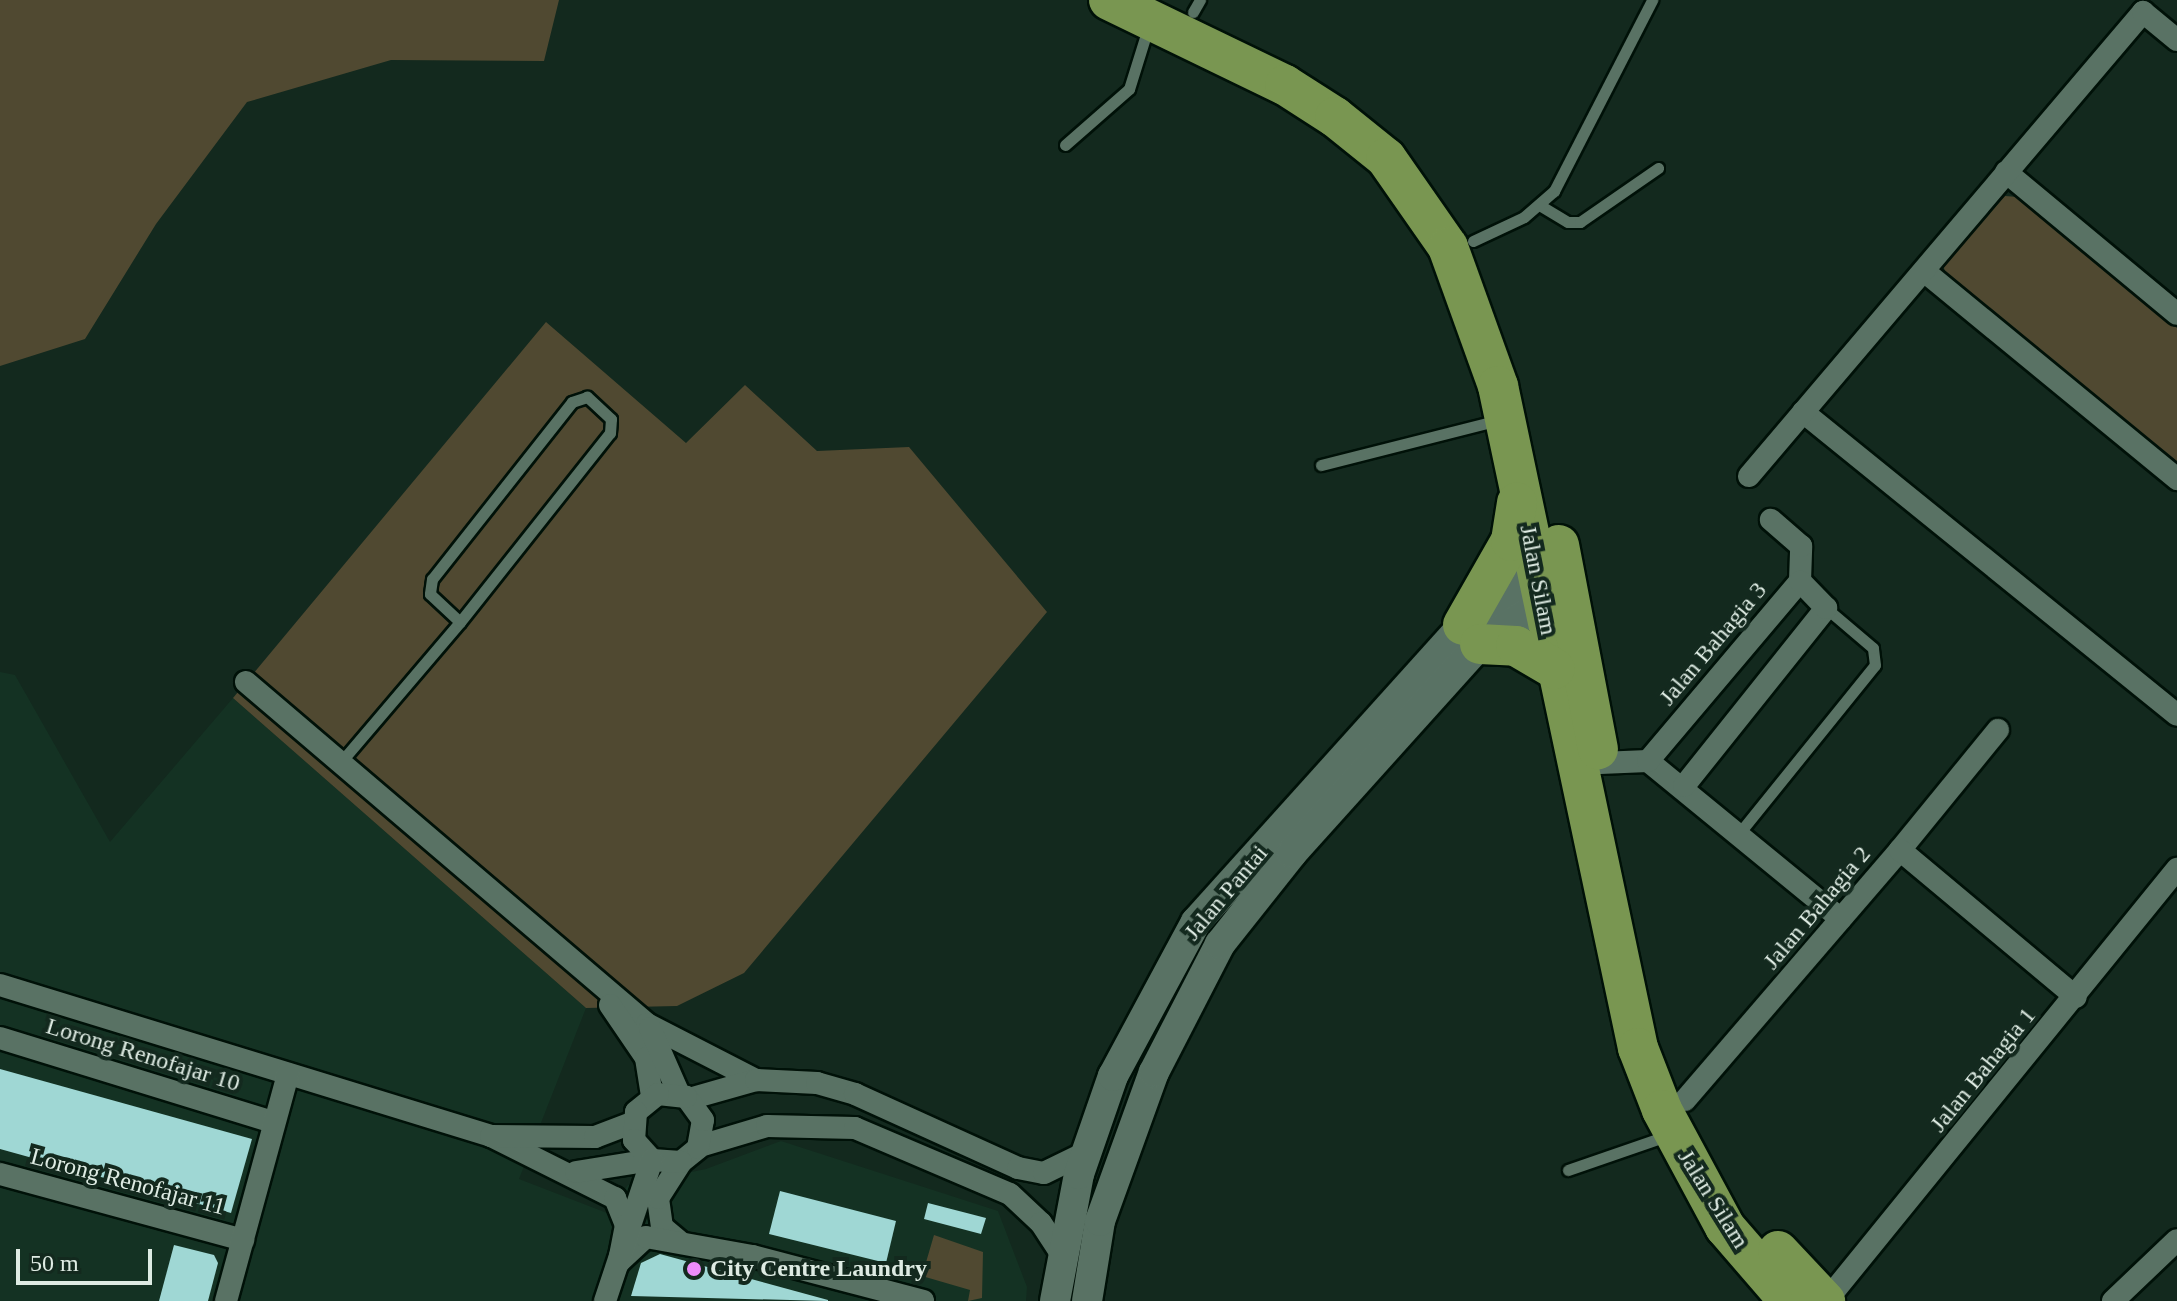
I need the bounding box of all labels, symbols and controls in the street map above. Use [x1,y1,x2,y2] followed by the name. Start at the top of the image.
[1513,523,1563,637] street label: Jalan Silam
[1653,577,1773,711] street label: Jalan Bahagia 3
[1178,840,1274,946] street label: Jalan Pantai
[1757,841,1877,975] street label: Jalan Bahagia 2
[1924,1002,2042,1138] street label: Jalan Bahagia 1
[43,1012,243,1098] street label: Lorong Renofajar 10
[27,1142,229,1222] street label: Lorong Renofajar 11
[1671,1144,1755,1254] street label: Jalan Silam
[20,1233,156,1283] scale bar
[30,1250,79,1276] text: 50 m
[710,1255,927,1283] place label: City Centre Laundry
[685,1260,703,1278] marker: City Centre Laundry

